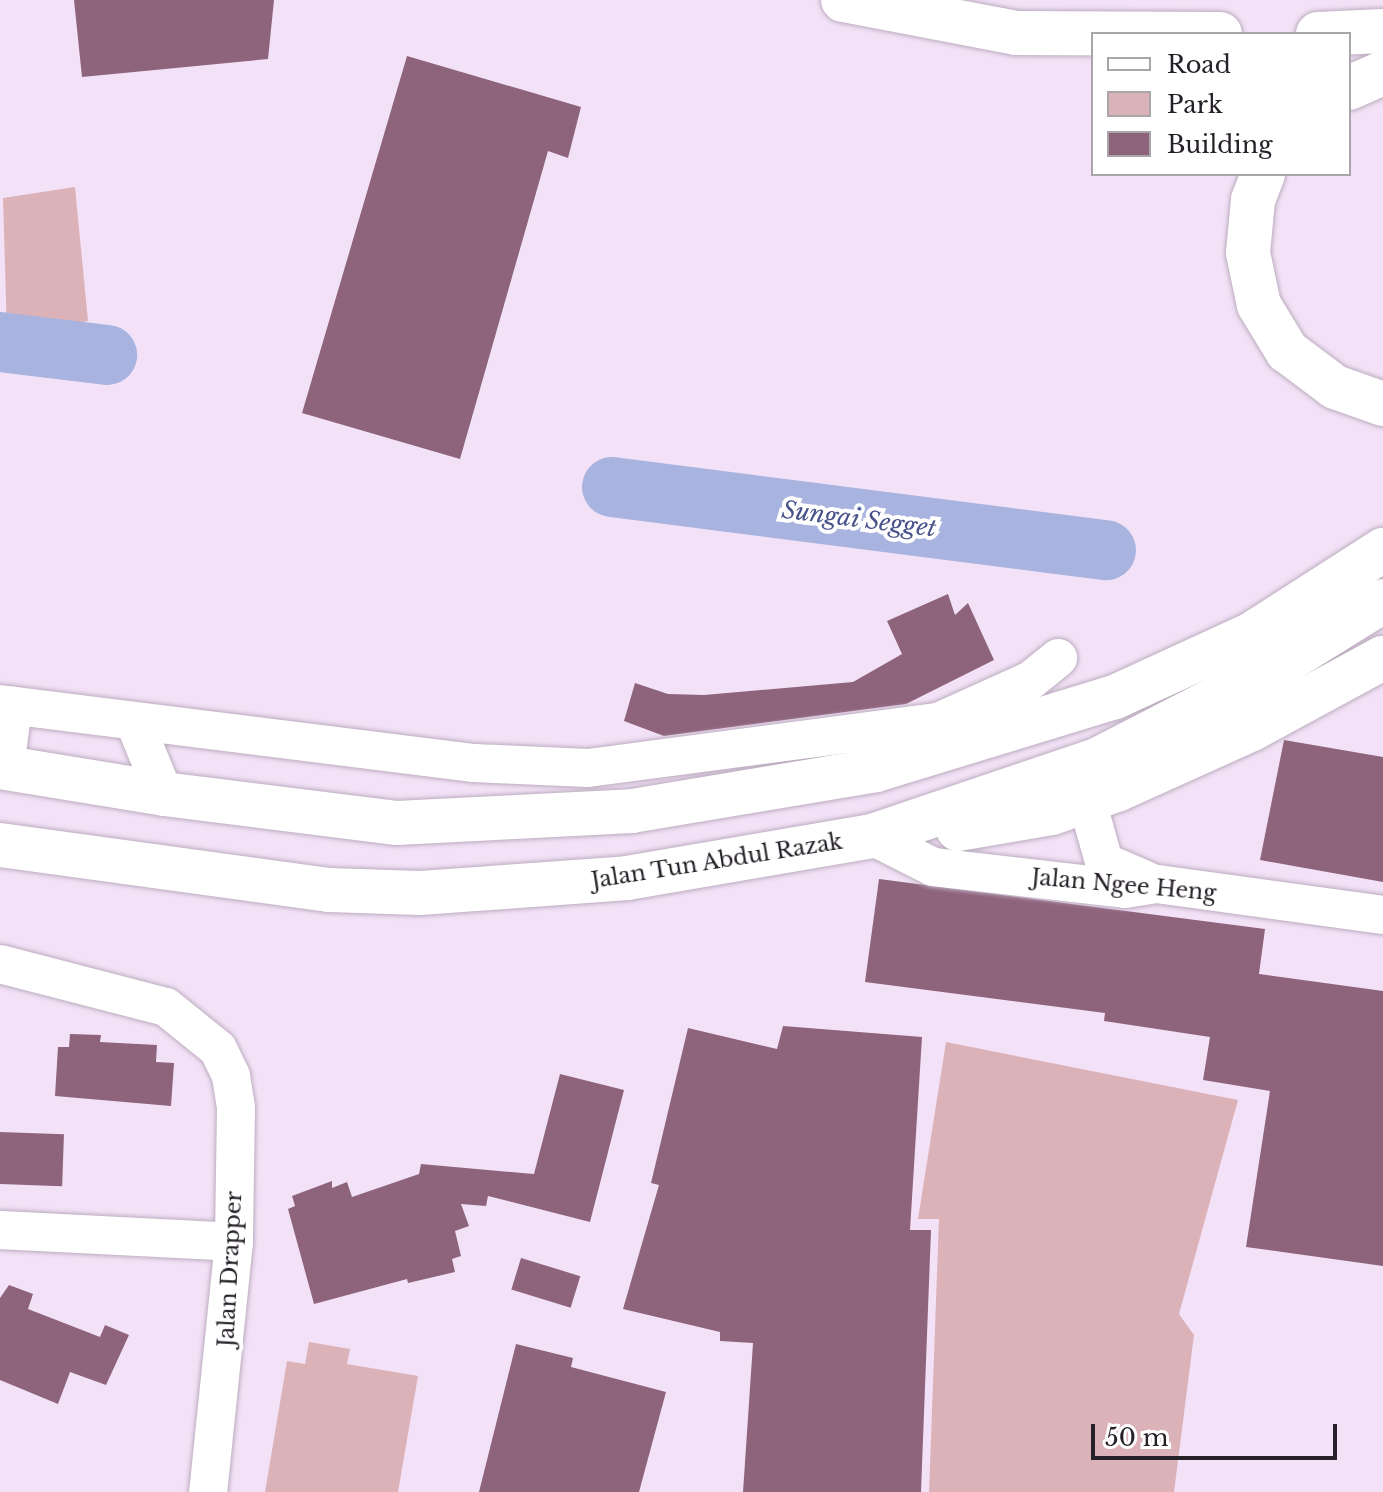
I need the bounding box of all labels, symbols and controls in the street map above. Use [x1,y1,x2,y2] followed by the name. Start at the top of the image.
[1091,32,1351,176] legend
[1167,50,1231,79] text: Road
[1167,90,1223,119] text: Park
[1167,130,1273,159] text: Building
[780,495,938,543] water label: Sungai Segget
[589,828,845,894] street label: Jalan Tun Abdul Razak
[1030,864,1218,906] street label: Jalan Ngee Heng
[213,1190,247,1348] street label: Jalan Drapper
[1095,1408,1341,1458] scale bar
[1105,1423,1168,1452] text: 50 m

